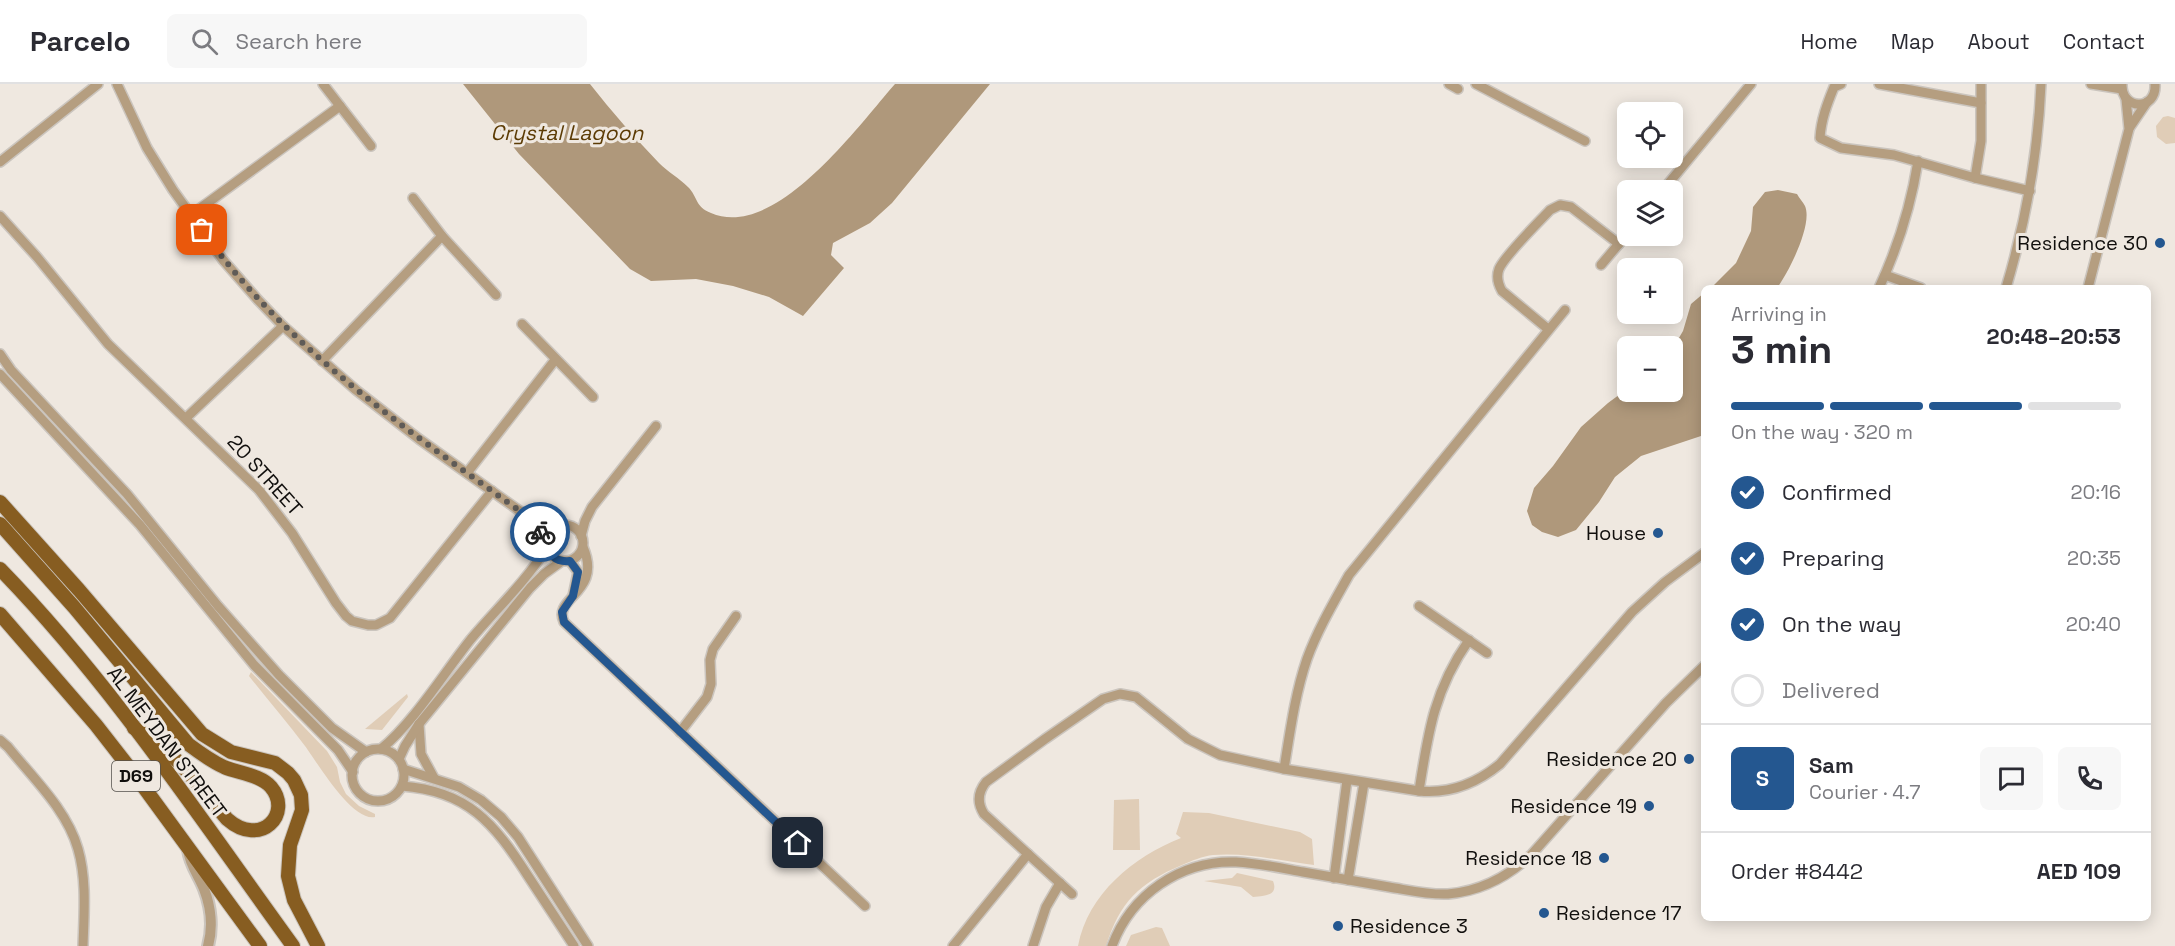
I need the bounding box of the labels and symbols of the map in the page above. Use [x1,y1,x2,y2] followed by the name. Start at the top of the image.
[491,119,645,146] water label: Crystal Lagoon
[176,204,227,255] pin
[2017,230,2148,256] place label: Residence 30
[2153,236,2167,250] marker: Residence 30
[222,429,308,521] street label: 20 STREET
[510,502,570,562] courier
[1586,520,1646,546] place label: House
[1651,526,1665,540] marker: House
[101,661,233,823] street label: AL MEYDAN STREET
[1546,746,1677,772] place label: Residence 20
[1682,752,1696,766] marker: Residence 20
[112,761,160,791] road number: D69
[1511,793,1637,819] place label: Residence 19
[1642,799,1656,813] marker: Residence 19
[772,817,823,868] pin
[1465,845,1592,871] place label: Residence 18
[1597,851,1611,865] marker: Residence 18
[1556,900,1681,926] place label: Residence 17
[1537,906,1551,920] marker: Residence 17
[1350,913,1468,939] place label: Residence 3
[1331,919,1345,933] marker: Residence 3

